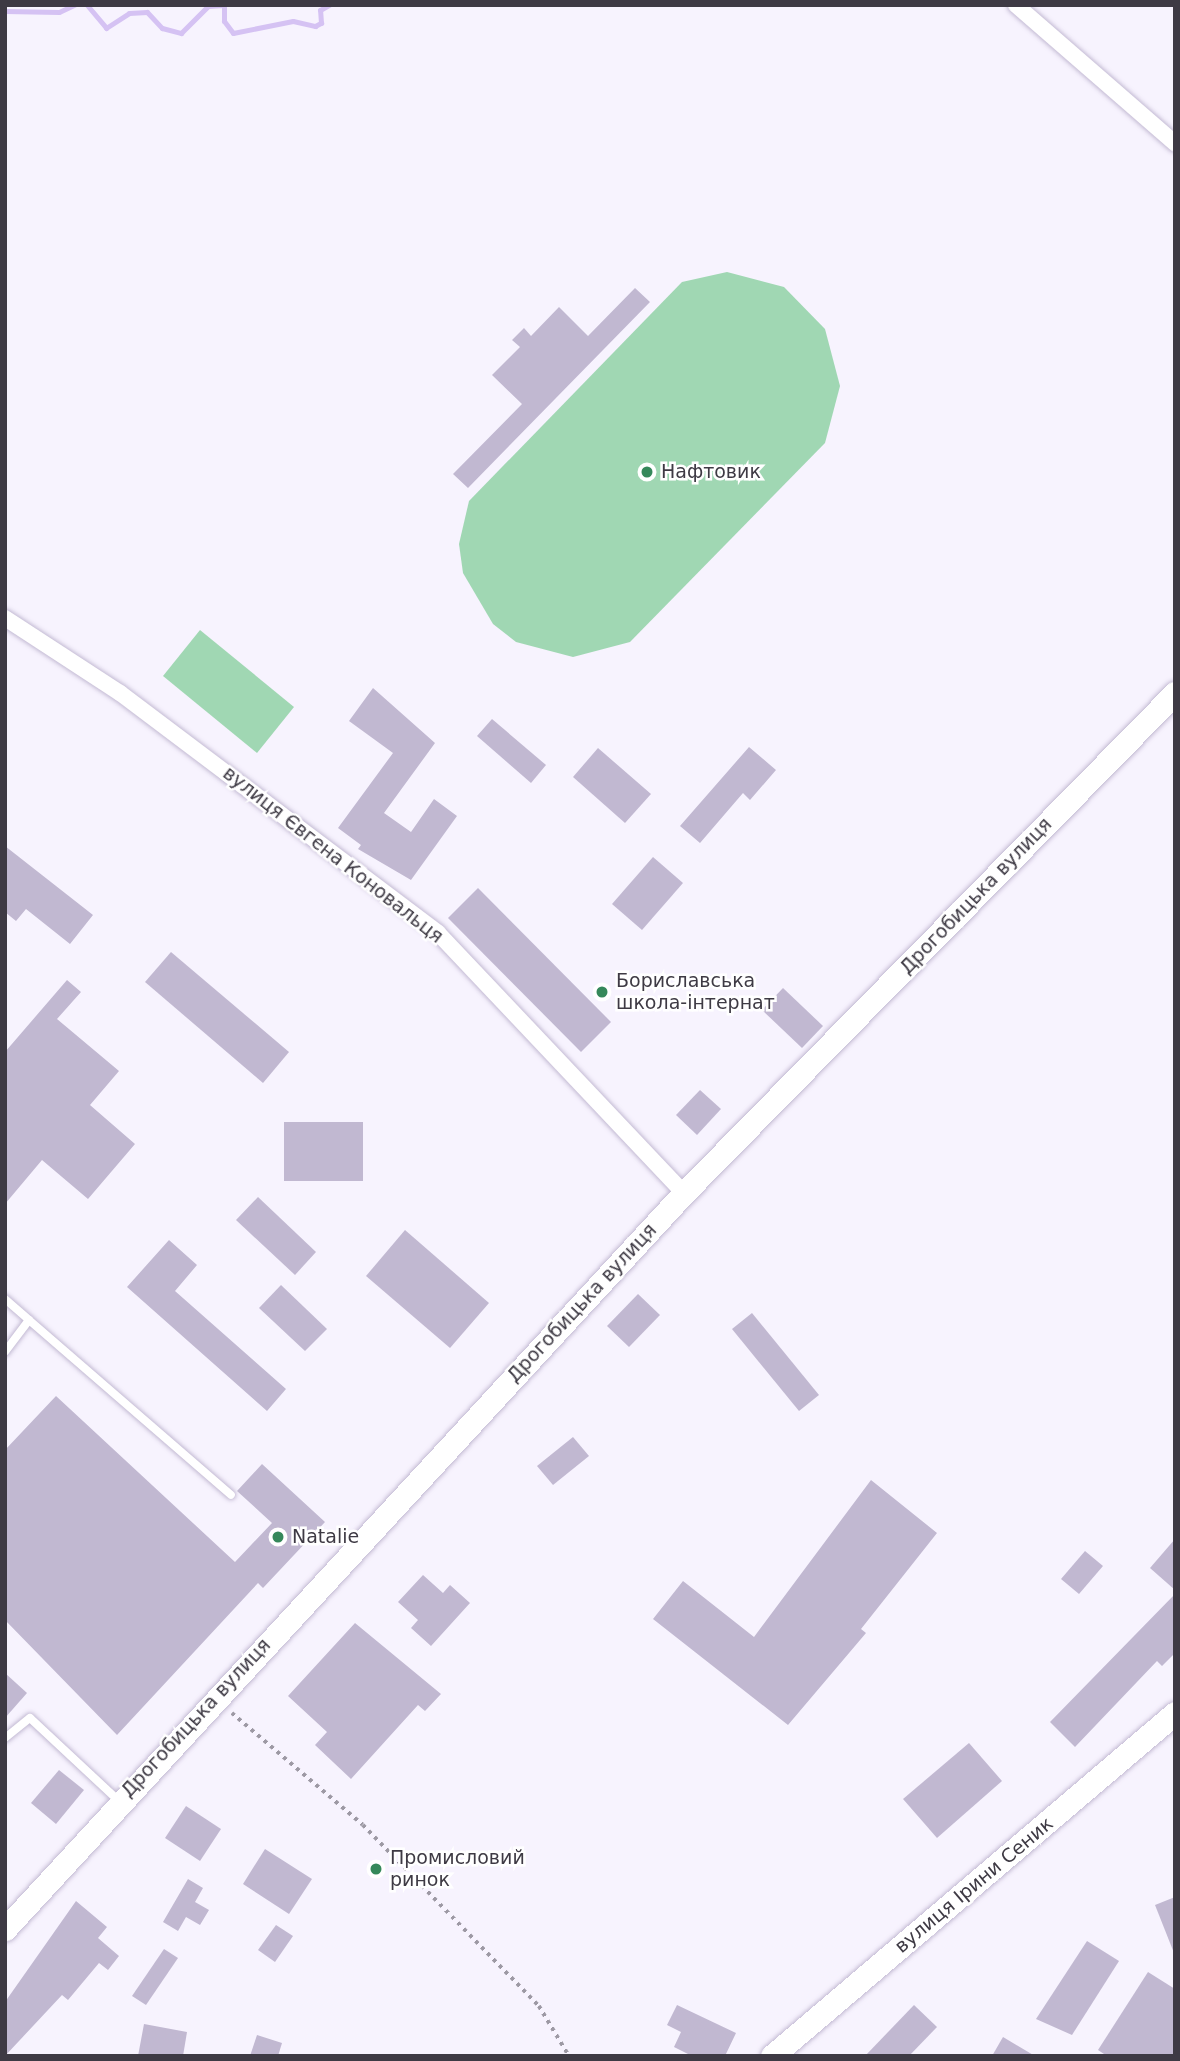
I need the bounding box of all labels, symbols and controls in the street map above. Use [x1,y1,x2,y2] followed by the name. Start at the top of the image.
[661,461,761,483] place label: Нафтовик
[639,464,655,480] marker: Нафтовик
[218,762,448,948] street label: вулиця Євгена Коновальця
[895,813,1057,979] street label: Дрогобицька вулиця
[616,970,775,1014] place label: Бориславська школа-інтернат
[594,984,610,1000] marker: Бориславська школа-інтернат
[502,1219,662,1387] street label: Дрогобицька вулиця
[292,1526,359,1548] place label: Natalie
[270,1529,286,1545] marker: Natalie
[116,1634,276,1802] street label: Дрогобицька вулиця
[890,1812,1058,1958] street label: вулиця Ірини Сеник
[390,1847,525,1891] place label: Промисловий ринок
[368,1861,384,1877] marker: Промисловий ринок

